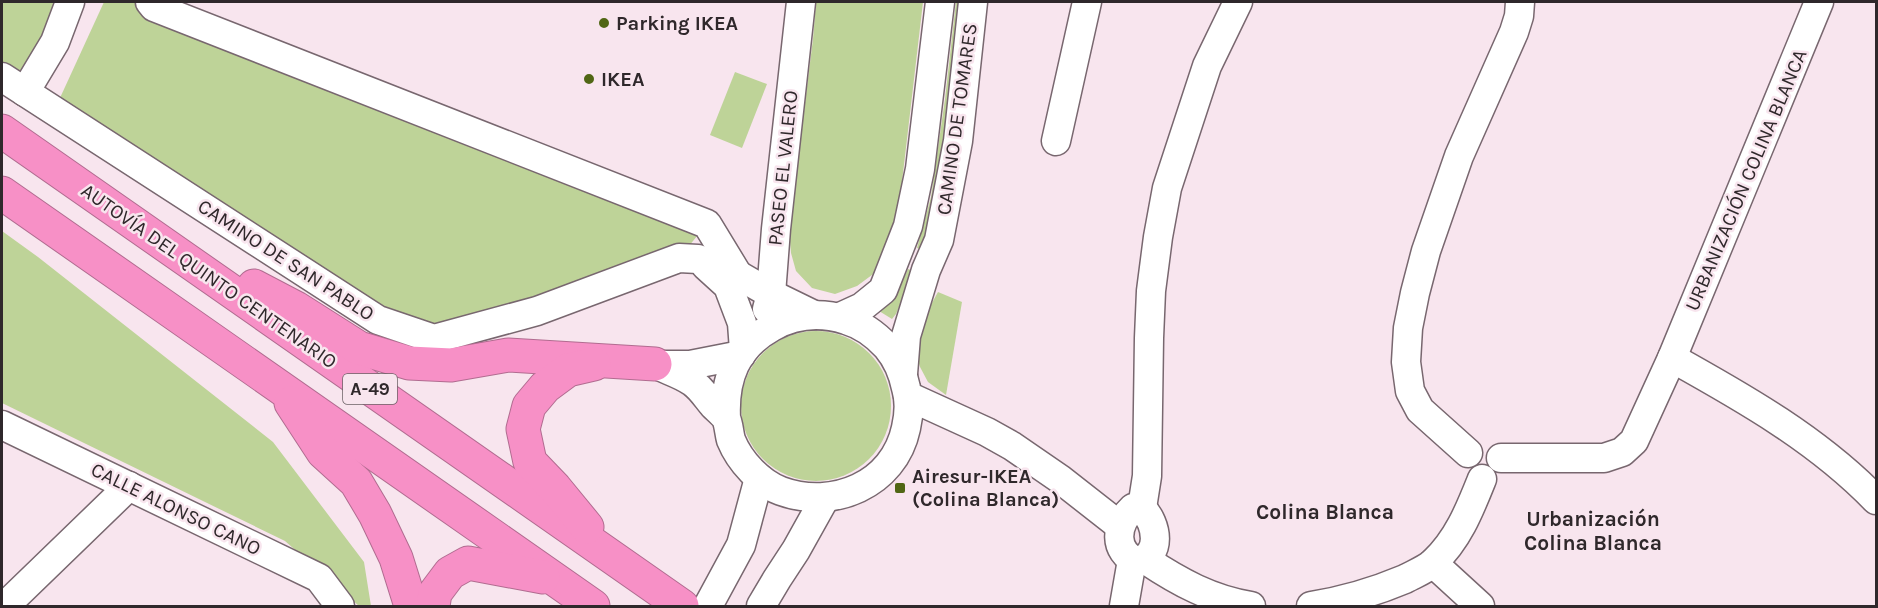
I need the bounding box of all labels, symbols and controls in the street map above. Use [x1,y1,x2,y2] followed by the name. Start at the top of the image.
[616,12,739,35] place label: Parking IKEA
[597,16,611,30] marker: Parking IKEA
[932,21,982,217] street label: CAMINO DE TOMARES
[1679,45,1812,314] street label: URBANIZACIÓN COLINA BLANCA
[601,68,645,91] place label: IKEA
[582,72,596,86] marker: IKEA
[763,89,803,247] street label: PASEO EL VALERO
[77,178,342,373] street label: AUTOVÍA DEL QUINTO CENTENARIO
[194,194,378,326] street label: CAMINO DE SAN PABLO
[343,374,397,404] road number: A-49
[87,458,265,560] street label: CALLE ALONSO CANO
[912,465,1059,511] place label: Airesur-IKEA (Colina Blanca)
[893,481,907,495] marker: Airesur-IKEA (Colina Blanca)
[1256,500,1394,524] district label: Colina Blanca
[1524,507,1662,555] district label: Urbanización Colina Blanca

